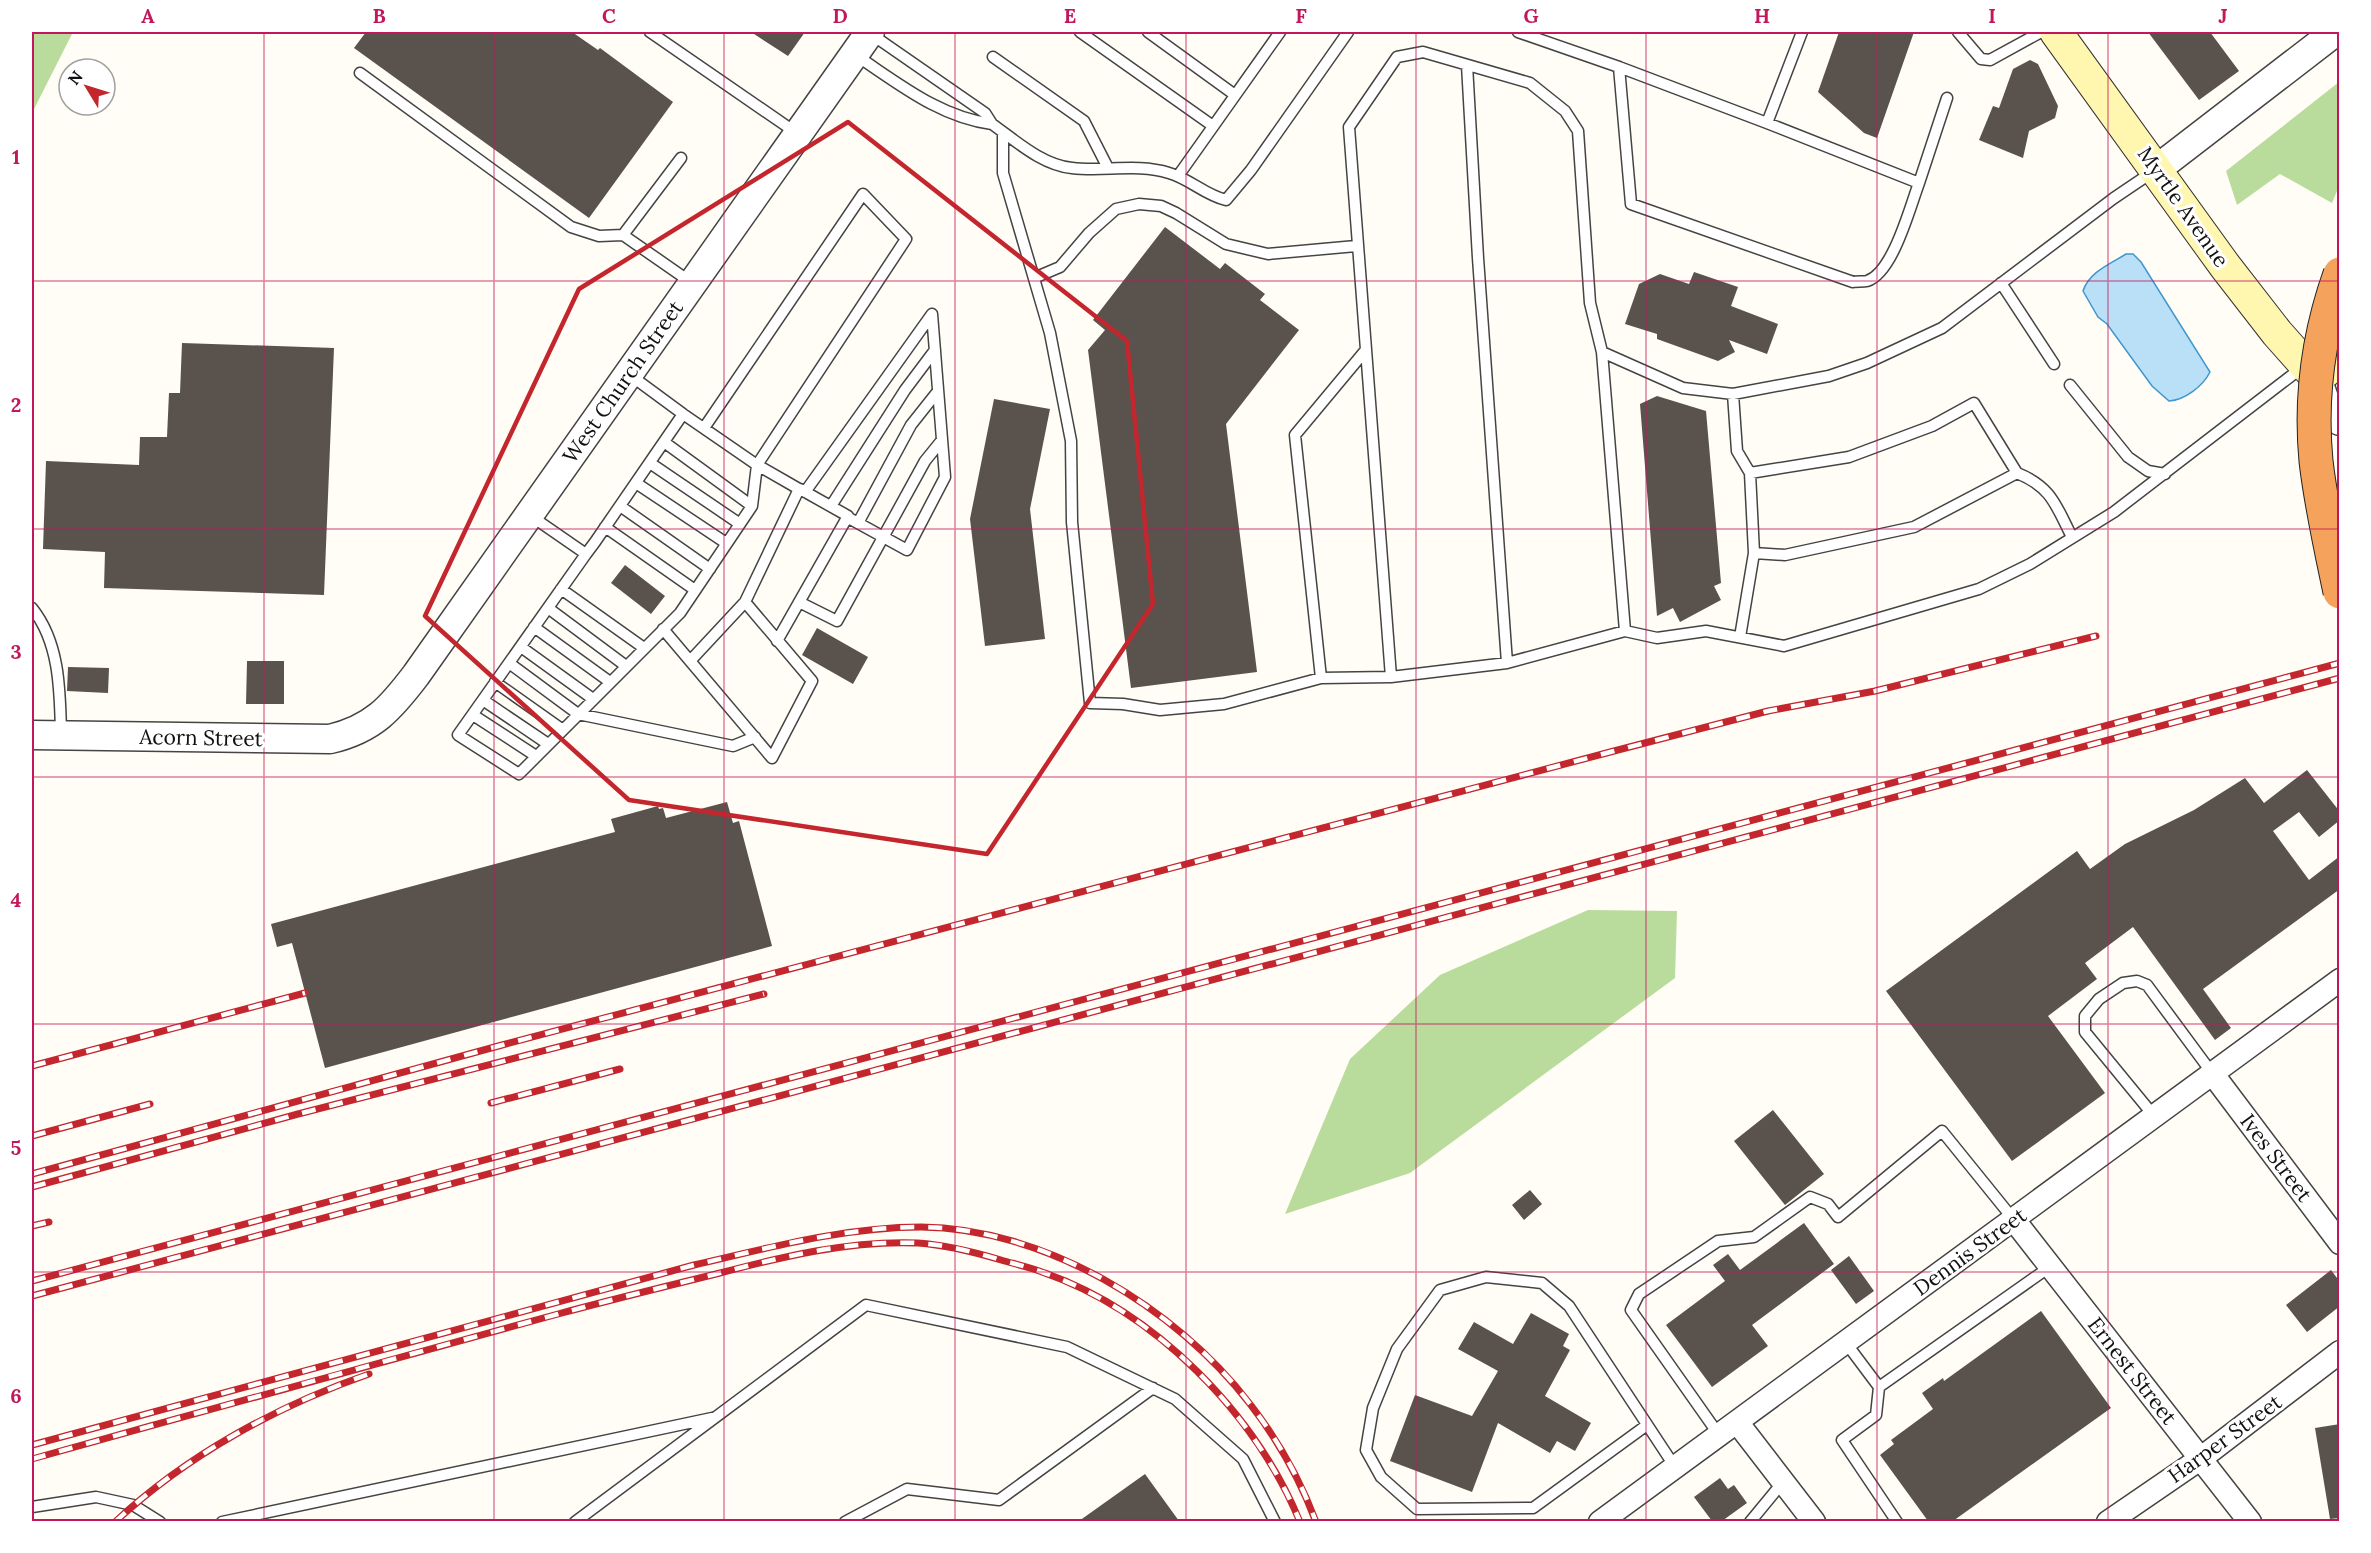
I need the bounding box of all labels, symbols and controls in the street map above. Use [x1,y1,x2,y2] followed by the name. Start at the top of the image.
[141,3,155,28] text: A
[372,3,386,28] text: B
[602,3,616,28] text: C
[832,3,848,28] text: D
[1064,3,1076,28] text: E
[1295,3,1307,28] text: F
[1523,3,1539,28] text: G
[1754,3,1770,28] text: H
[1988,3,1996,28] text: I
[2218,3,2228,28] text: J
[57,57,117,117] north arrow
[63,67,87,89] text: N
[2132,141,2235,272] street label: Myrtle Avenue
[12,144,20,169] text: 1
[556,294,689,468] street label: West Church Street
[11,392,21,417] text: 2
[10,639,22,664] text: 3
[138,723,264,752] street label: Acorn Street
[11,887,22,912] text: 4
[2235,1108,2319,1208] street label: Ives Street
[11,1135,22,1160] text: 5
[1908,1201,2032,1302] street label: Dennis Street
[2082,1311,2183,1431] street label: Ernest Street
[10,1383,22,1408] text: 6
[2162,1388,2288,1489] street label: Harper Street

